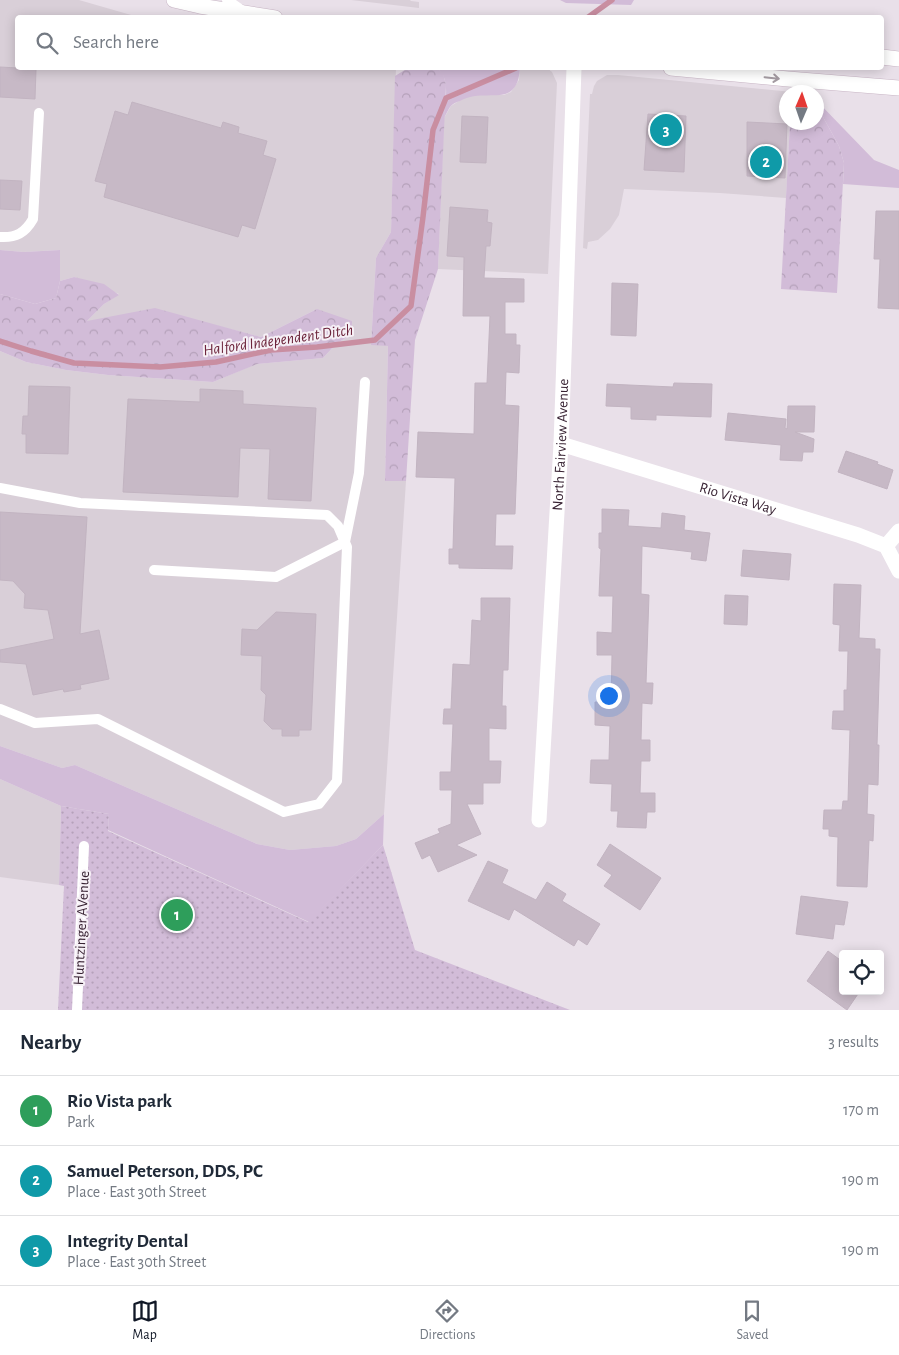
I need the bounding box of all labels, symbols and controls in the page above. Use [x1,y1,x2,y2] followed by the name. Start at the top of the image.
[15,15,884,70] search box
[33,29,61,57] icon: search
[73,33,159,52] text: Search here
[763,73,779,83] one-way arrow
[779,85,824,130] north arrow
[650,111,682,149] pin: 3
[750,143,782,181] pin: 2
[202,322,354,359] water label: Halford Independent Ditch
[550,378,571,511] street label: North Fairview Avenue
[698,480,778,518] street label: Rio Vista Way
[596,683,622,709] your location
[71,870,92,986] street label: Huntzinger AVenue
[161,896,193,934] pin: 1
[839,950,884,995] map controls
[839,950,884,995] button: locate
[20,1032,81,1053] text: Nearby
[828,1034,879,1050] text: 3 results
[67,1092,172,1111] text: Rio Vista park
[33,1102,39,1118] text: 1
[843,1102,879,1118] text: 170 m
[67,1114,95,1130] text: Park
[67,1162,263,1181] text: Samuel Peterson, DDS, PC
[32,1172,40,1188] text: 2
[842,1172,879,1188] text: 190 m
[67,1184,206,1200] text: Place · East 30th Street
[67,1232,188,1251] text: Integrity Dental
[33,1242,39,1258] text: 3
[842,1242,879,1258] text: 190 m
[67,1254,206,1270] text: Place · East 30th Street
[131,1297,159,1344] tab: Map
[420,1297,475,1344] tab: Directions
[736,1297,768,1344] tab: Saved

